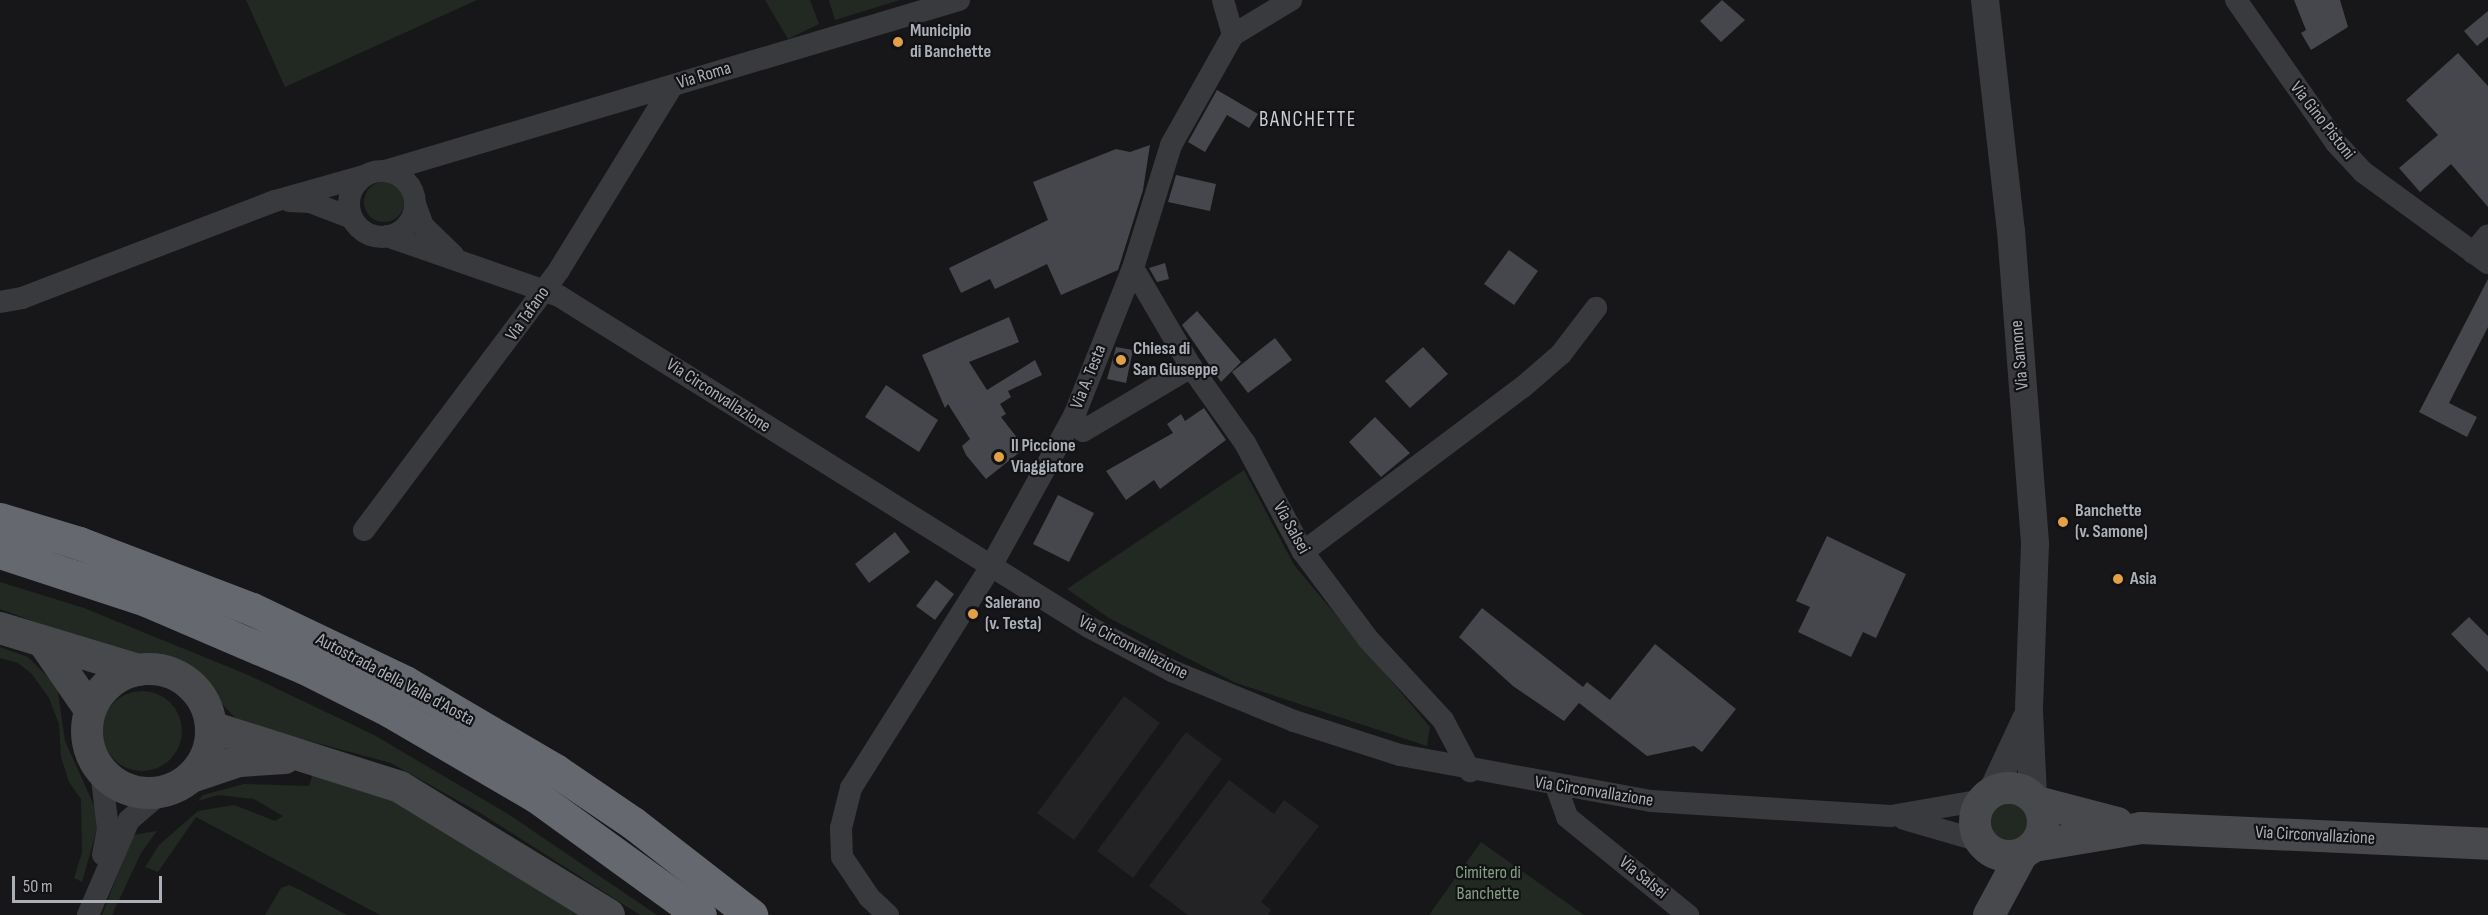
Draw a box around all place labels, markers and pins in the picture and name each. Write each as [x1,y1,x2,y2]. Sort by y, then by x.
place label: Municipio di Banchette [910,21,991,63]
marker: Municipio di Banchette [891,35,905,49]
place label: Chiesa di San Giuseppe [1133,339,1218,382]
marker: Chiesa di San Giuseppe [1114,353,1128,367]
place label: Il Piccione Viaggiatore [1011,436,1084,478]
marker: Il Piccione Viaggiatore [992,450,1006,464]
place label: Banchette (v. Samone) [2075,501,2148,544]
marker: Banchette (v. Samone) [2056,515,2070,529]
place label: Asia [2130,568,2157,590]
marker: Asia [2111,572,2125,586]
place label: Salerano (v. Testa) [985,593,1041,636]
marker: Salerano (v. Testa) [966,607,980,621]

